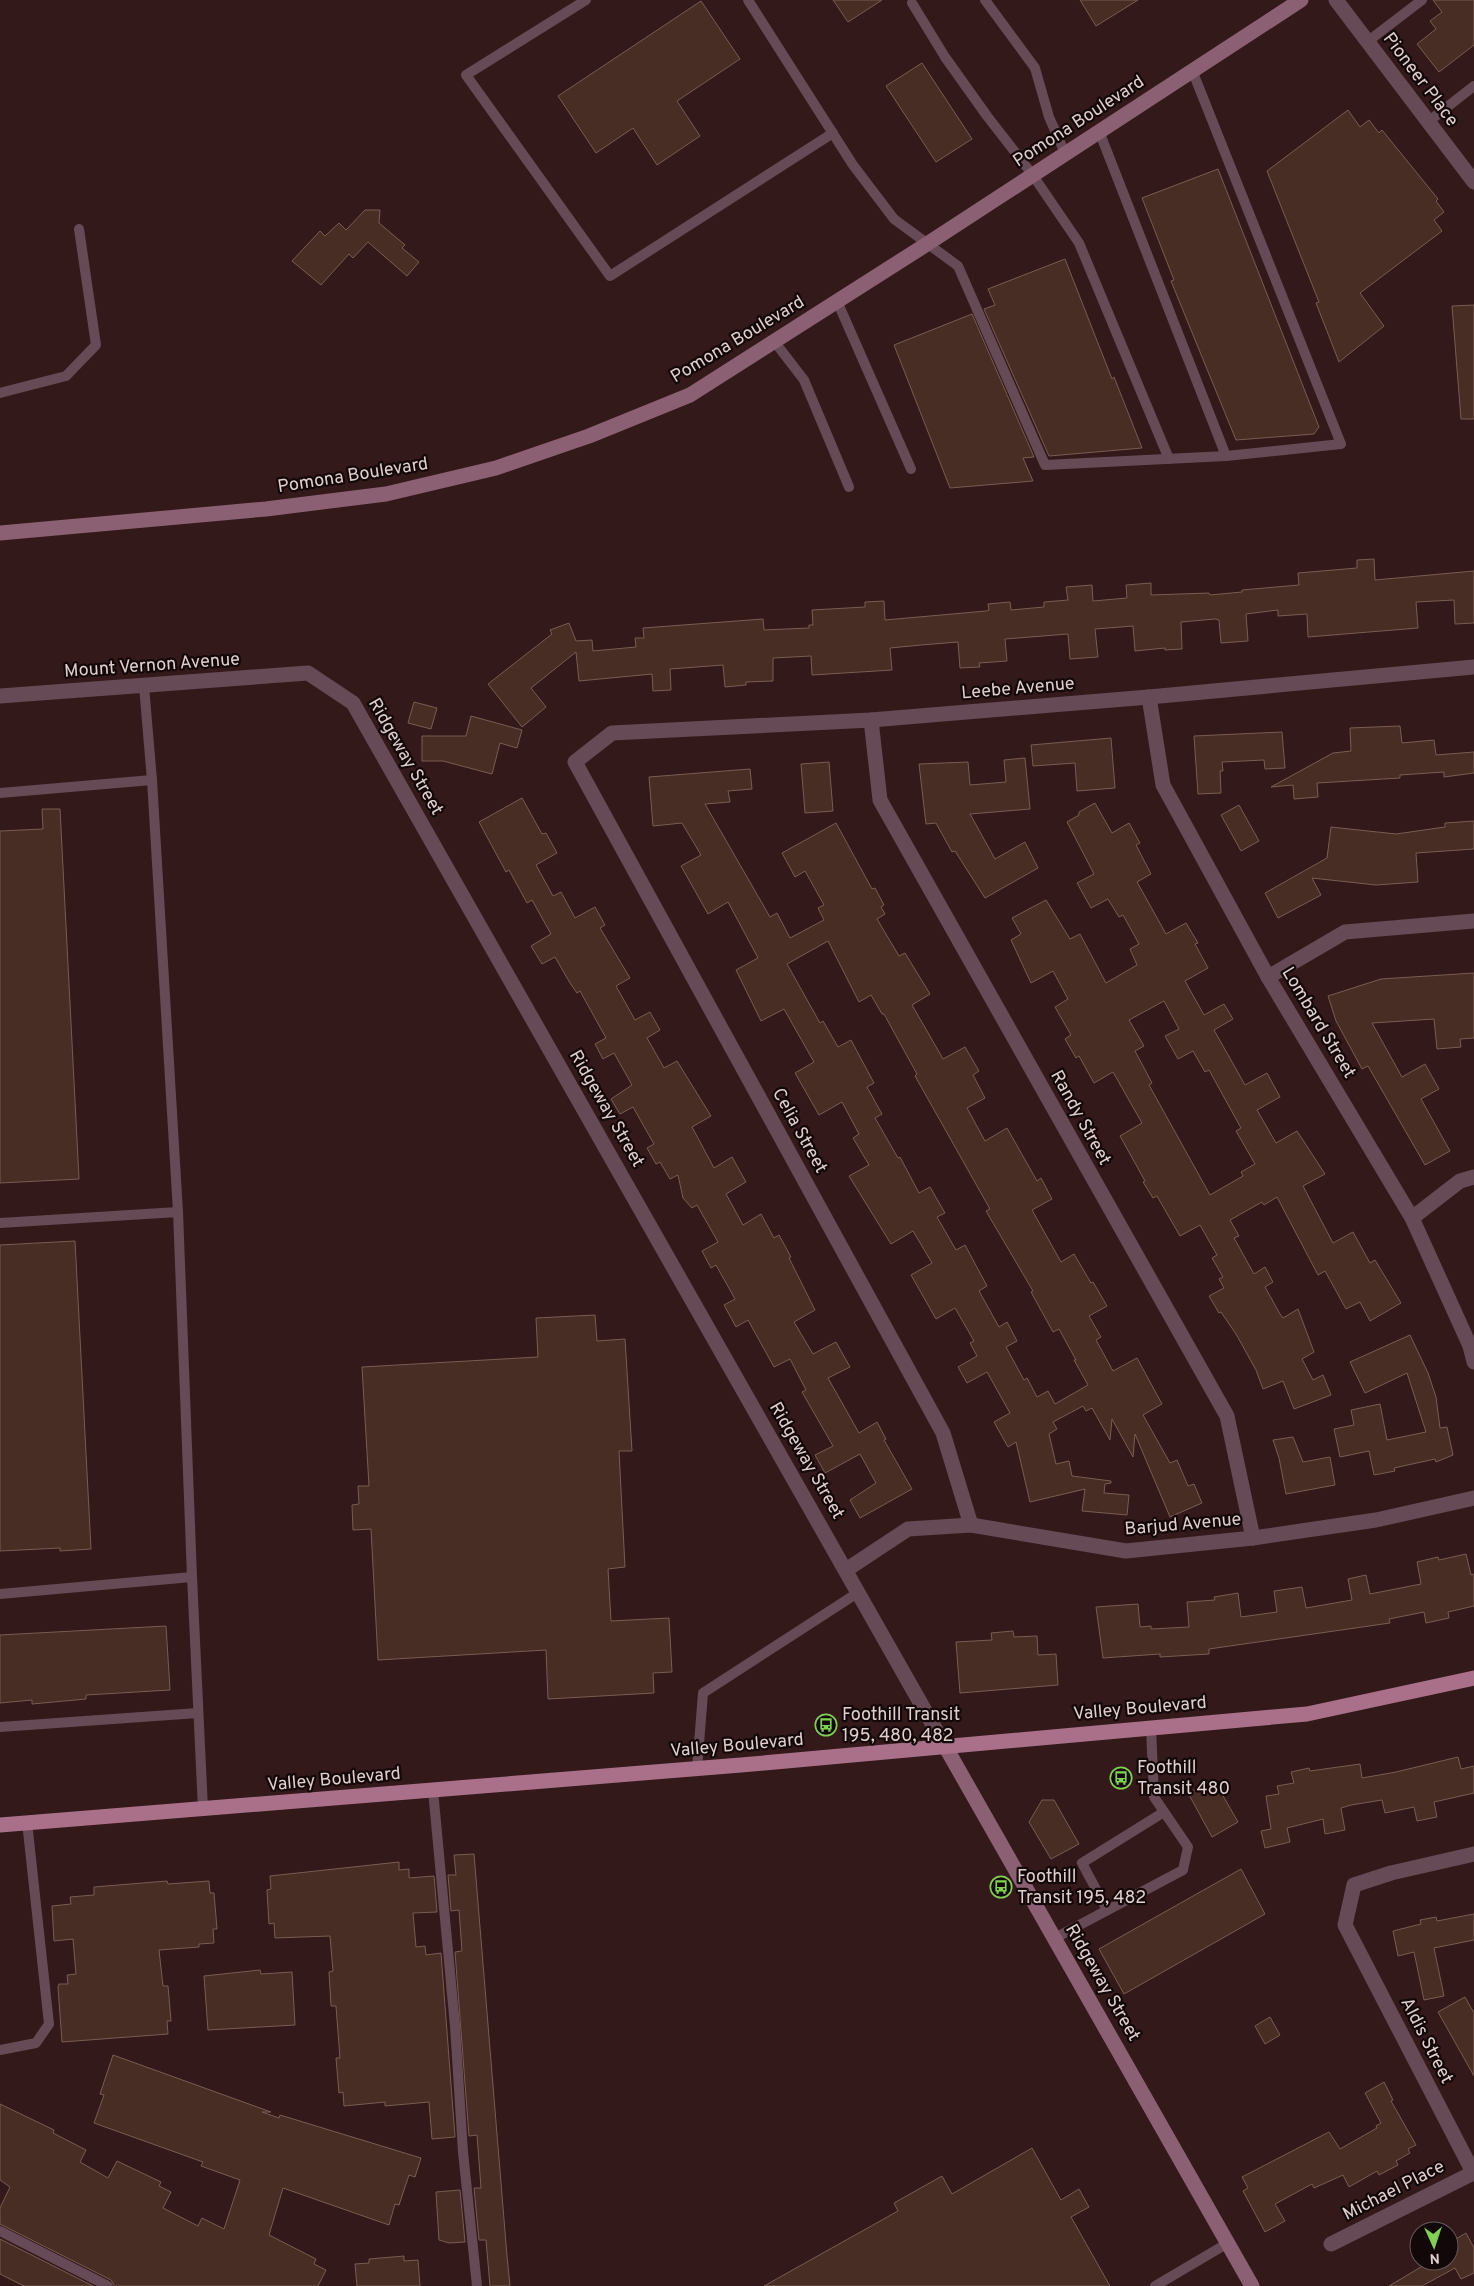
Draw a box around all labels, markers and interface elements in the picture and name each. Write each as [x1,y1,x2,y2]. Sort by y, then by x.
street label: Pioneer Place [1377,28,1463,132]
street label: Pomona Boulevard [1009,71,1149,173]
street label: Pomona Boulevard [667,291,809,389]
street label: Pomona Boulevard [276,453,430,499]
street label: Mount Vernon Avenue [63,648,241,684]
street label: Leebe Avenue [960,673,1076,705]
street label: Ridgeway Street [362,694,448,820]
street label: Lombard Street [1276,963,1360,1083]
street label: Ridgeway Street [563,1046,649,1172]
street label: Randy Street [1044,1066,1116,1170]
street label: Celia Street [766,1084,832,1178]
street label: Ridgeway Street [763,1398,849,1524]
street label: Barjud Avenue [1124,1508,1242,1542]
street label: Valley Boulevard [1072,1692,1208,1726]
place label: Foothill Transit 195, 480, 482 [842,1704,960,1748]
bus stop icon: Foothill Transit 195, 480, 482 [814,1713,838,1737]
street label: Valley Boulevard [669,1729,805,1763]
place label: Foothill Transit 480 [1137,1757,1230,1801]
street label: Valley Boulevard [266,1763,402,1797]
bus stop icon: Foothill Transit 480 [1109,1766,1133,1790]
place label: Foothill Transit 195, 482 [1017,1866,1146,1910]
bus stop icon: Foothill Transit 195, 482 [989,1875,1013,1899]
street label: Ridgeway Street [1059,1920,1145,2046]
street label: Aldis Street [1394,1994,1458,2088]
street label: Michael Place [1339,2155,1449,2227]
north arrow [1409,2221,1459,2271]
text: N [1429,2249,1440,2266]

